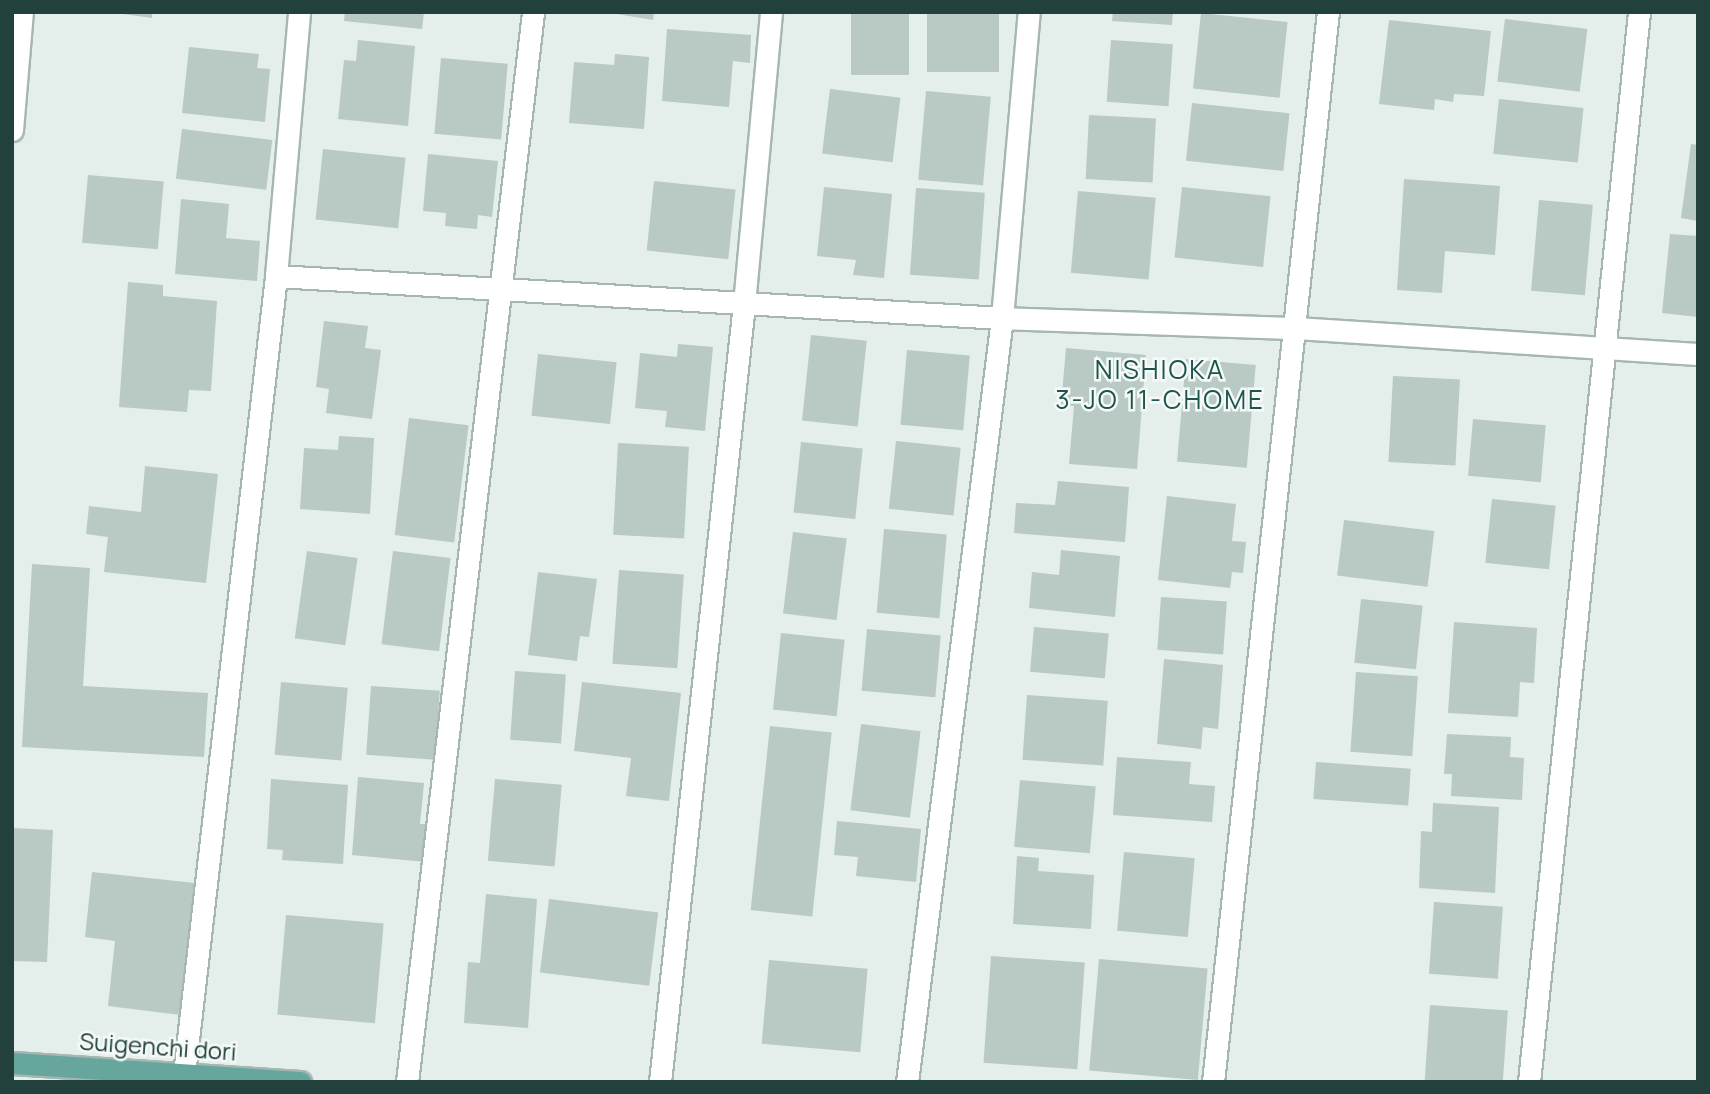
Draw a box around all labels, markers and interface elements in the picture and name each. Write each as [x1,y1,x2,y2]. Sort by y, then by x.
district label: NISHIOKA 3-JO 11-CHOME [1057,354,1263,416]
street label: Suigenchi dori [79,1026,237,1066]

